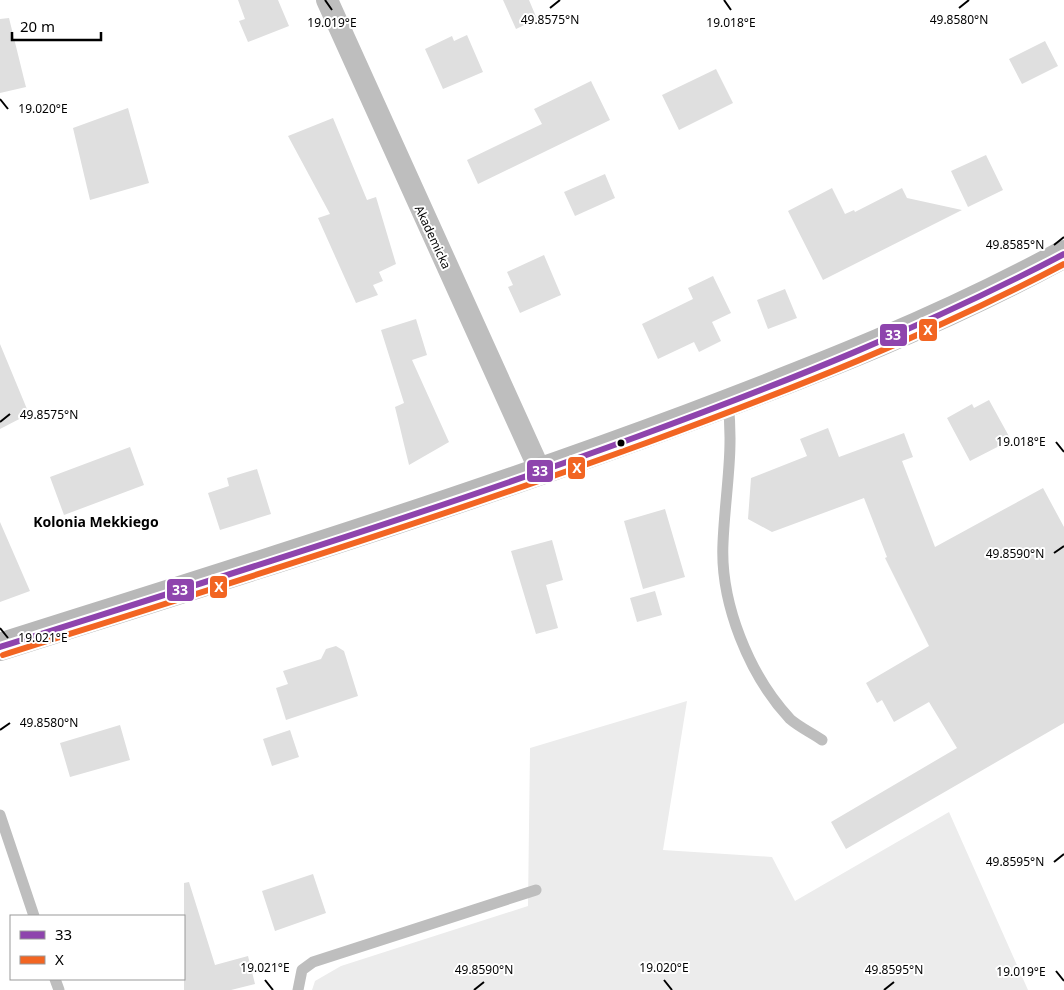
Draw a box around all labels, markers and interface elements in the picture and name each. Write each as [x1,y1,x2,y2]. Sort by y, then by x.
scale bar [12,10,101,42]
text: 49.8575°N [521,11,579,28]
text: 49.8580°N [930,11,988,28]
text: 19.019°E [307,14,357,31]
text: 19.018°E [706,14,756,31]
text: 20 m [20,16,55,36]
text: 19.020°E [18,100,68,117]
street label: Akademicka [411,203,455,271]
text: 49.8585°N [986,236,1044,253]
line badge: X [918,318,938,342]
text: X [923,320,933,339]
line badge: 33 [879,323,908,347]
text: 33 [885,325,901,344]
text: 49.8575°N [20,406,78,423]
text: 19.018°E [996,433,1046,450]
unlabelled marker [616,438,626,448]
line badge: X [567,456,586,480]
text: X [572,458,582,477]
line badge: 33 [526,459,554,483]
text: 33 [532,461,548,480]
district label: Kolonia Mekkiego [33,512,159,531]
text: 49.8590°N [986,545,1044,562]
line badge: X [209,575,228,599]
text: X [214,577,224,596]
line badge: 33 [166,578,195,602]
text: 33 [172,580,188,599]
text: 19.021°E [18,629,68,646]
text: 49.8580°N [20,714,78,731]
text: 49.8595°N [986,853,1044,870]
legend [10,915,185,980]
text: 33 [55,924,72,944]
text: X [55,949,64,969]
text: 19.021°E [240,959,290,976]
text: 19.020°E [639,959,689,976]
text: 49.8590°N [455,961,513,978]
text: 49.8595°N [865,961,923,978]
text: 19.019°E [996,963,1046,980]

